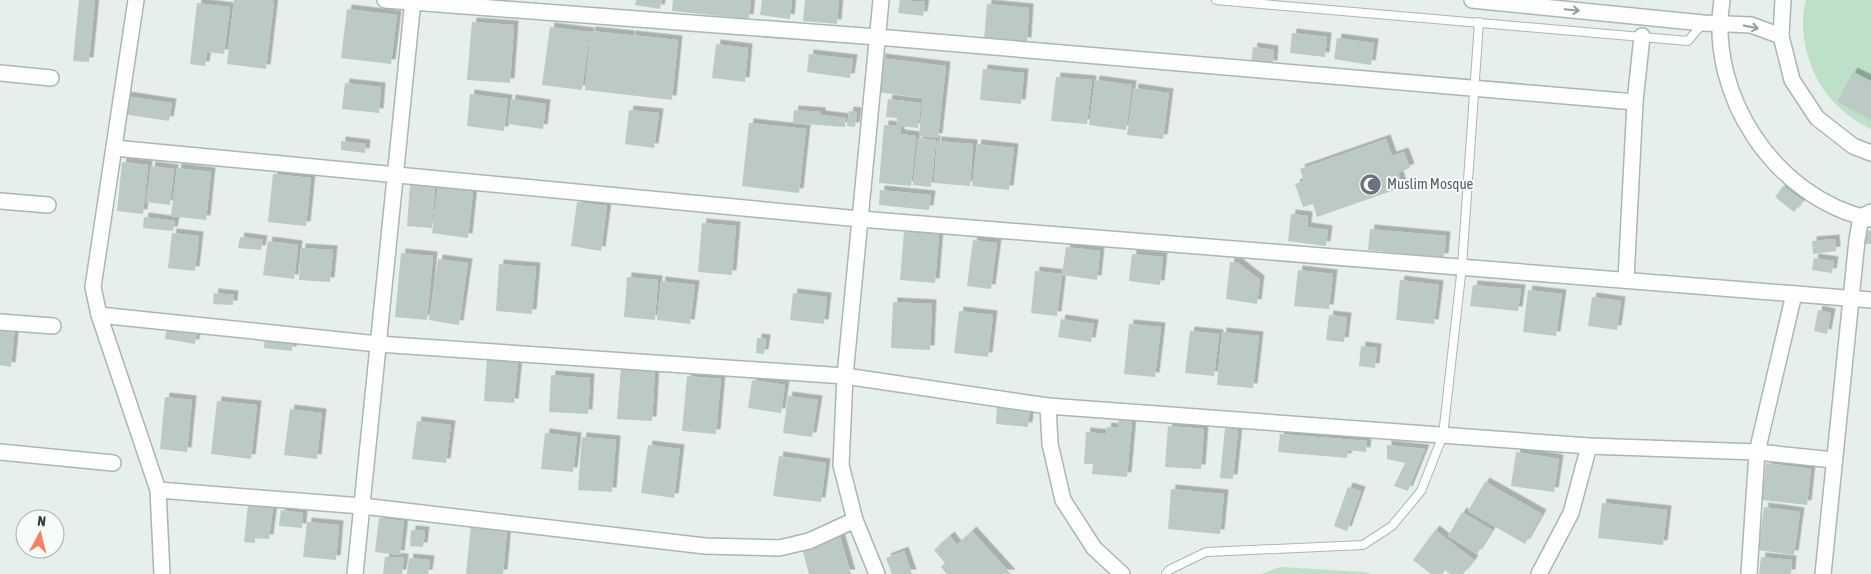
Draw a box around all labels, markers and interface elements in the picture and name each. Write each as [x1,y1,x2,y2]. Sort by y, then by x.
one-way arrow [1564,5,1580,15]
one-way arrow [1743,22,1759,32]
mosque icon: Muslim Mosque [1359,172,1383,196]
place label: Muslim Mosque [1387,175,1474,192]
north arrow [15,509,65,559]
text: N [37,513,47,530]

